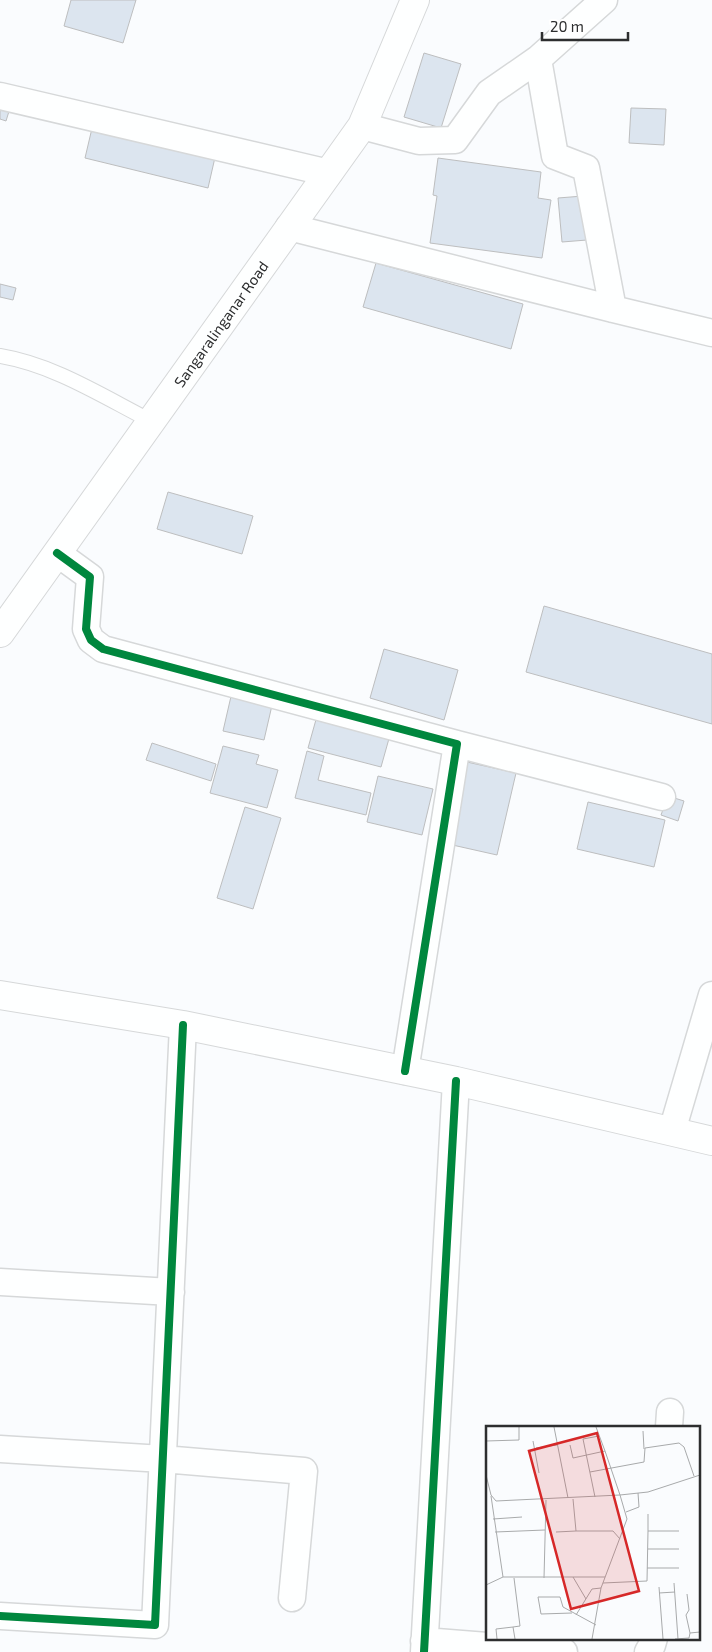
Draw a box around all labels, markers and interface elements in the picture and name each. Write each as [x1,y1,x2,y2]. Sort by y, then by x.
scale bar [542,10,628,42]
text: 20 m [550,17,584,35]
street label: Sangaralinganar Road [170,257,272,390]
inset map [486,1426,700,1640]

